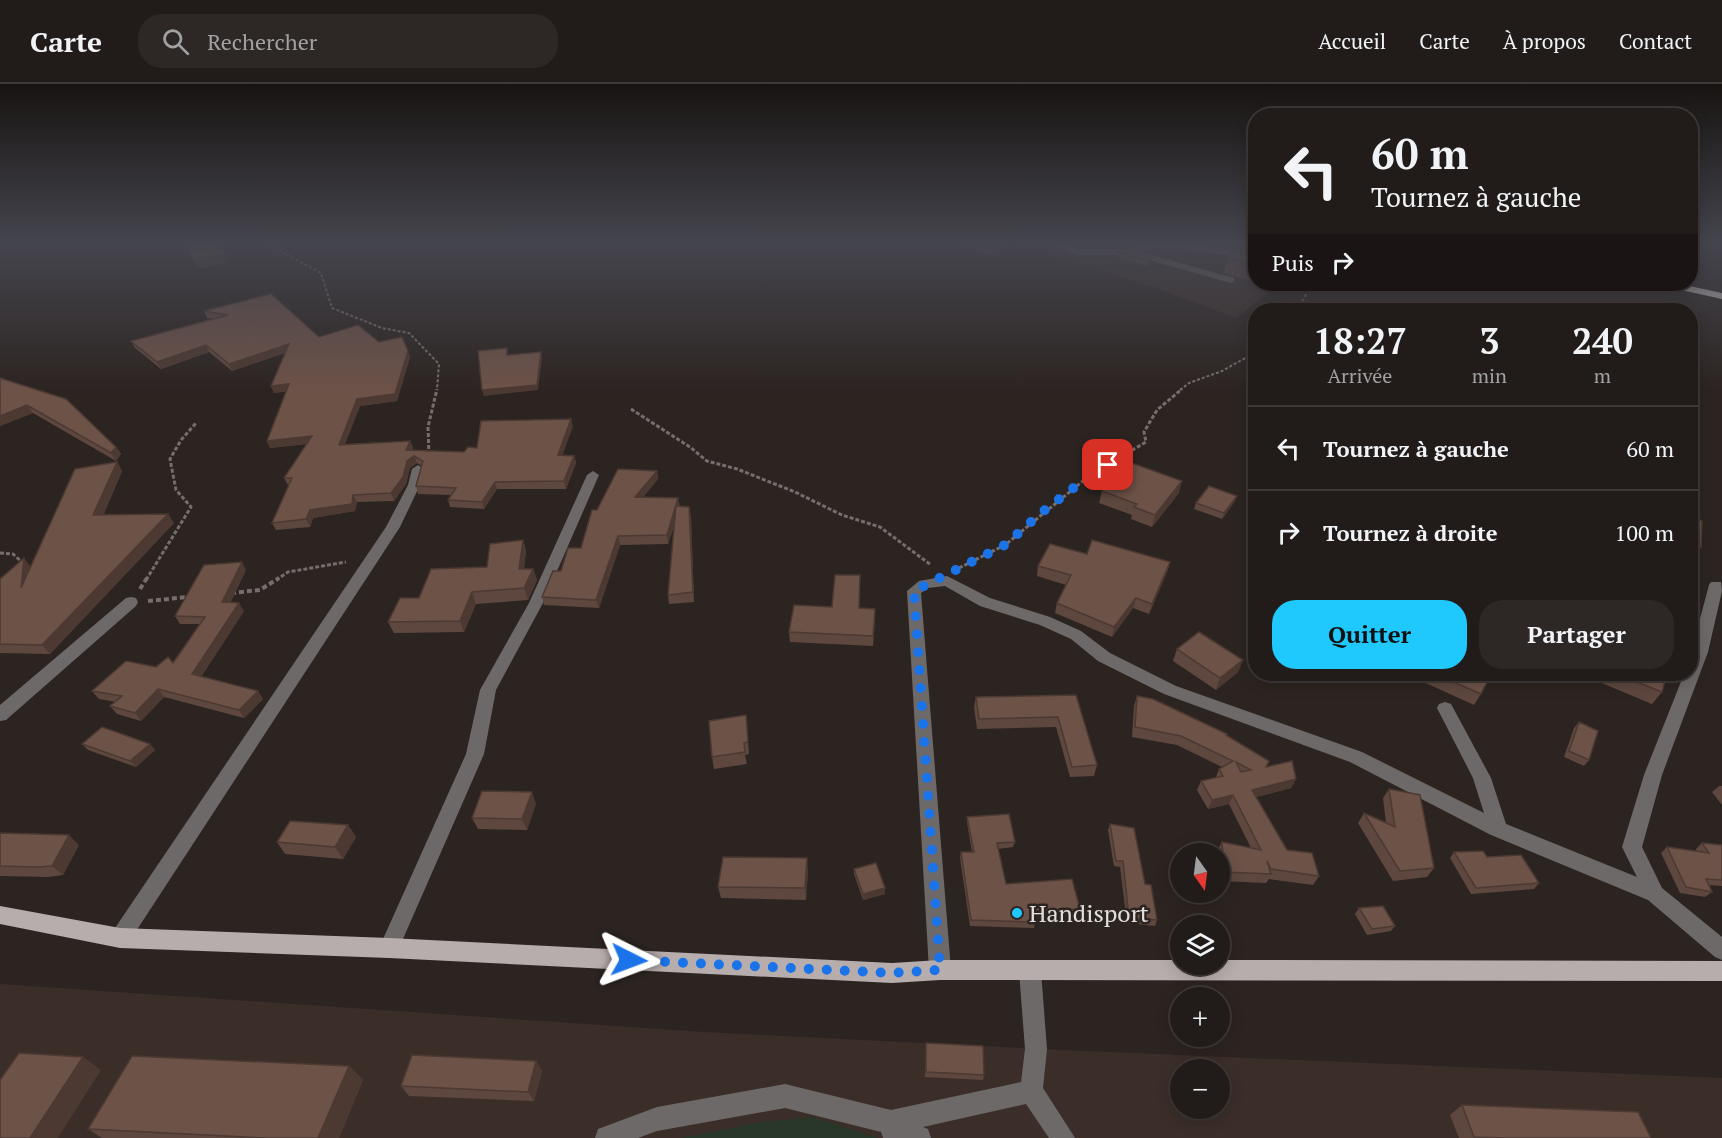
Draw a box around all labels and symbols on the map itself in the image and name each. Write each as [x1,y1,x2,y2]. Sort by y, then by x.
pin [1082,439,1133,490]
north arrow [1170,843,1230,903]
place label: Handisport [1029,897,1149,929]
marker: Handisport [1010,906,1024,920]
position arrow [597,928,661,992]

